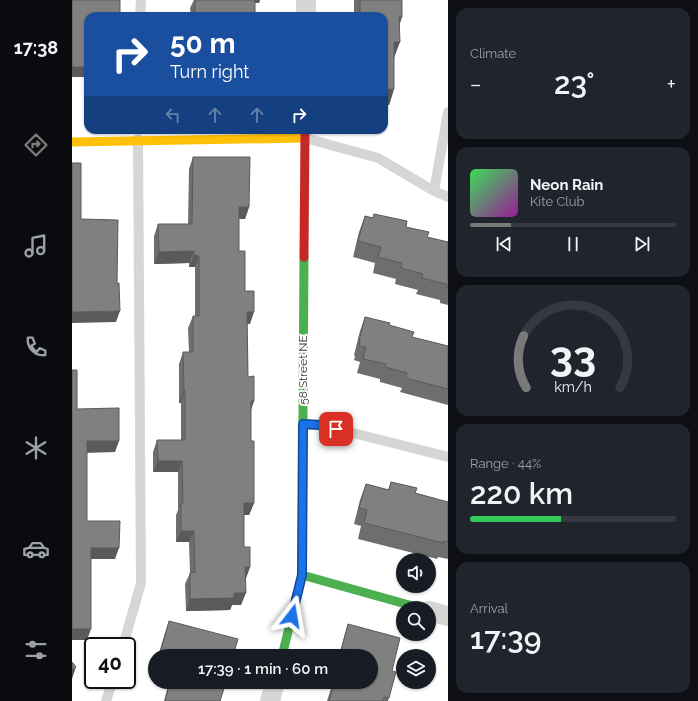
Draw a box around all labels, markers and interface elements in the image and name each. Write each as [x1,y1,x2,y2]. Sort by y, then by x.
text: 50 m [170,27,236,60]
icon: right [104,28,156,80]
text: 17:38 [14,37,58,58]
text: Climate [470,46,516,61]
text: Turn right [170,61,249,82]
text: 23° [554,66,595,101]
text: − [470,71,482,97]
text: + [667,71,676,97]
icon: left [162,104,184,126]
icon: ahead [204,104,226,126]
icon: ahead [246,104,268,126]
icon: right [288,104,310,126]
icon: directions [22,131,50,159]
text: Neon Rain [530,176,603,194]
text: Kite Club [530,194,585,209]
icon: music [22,232,50,260]
icon: previous [493,233,515,255]
icon: pause [562,233,584,255]
icon: next [631,233,653,255]
text: 33 [550,332,596,381]
icon: phone [22,333,50,361]
street label: 58 Street NE [296,335,310,405]
text: km/h [554,379,592,395]
pin [319,412,353,446]
icon: arrive [325,418,347,440]
icon: climate [22,434,50,462]
text: Range · 44% [470,456,541,471]
text: 220 km [470,476,573,511]
icon: car [22,535,50,563]
map controls [396,553,436,689]
button: sound [396,553,436,593]
position arrow [271,595,313,637]
button: search [396,601,436,641]
text: Arrival [470,601,508,616]
text: 17:39 [470,621,541,656]
icon: filters [22,636,50,664]
speed limit sign: 40 [84,637,136,689]
button: layers [396,649,436,689]
text: 17:39 · 1 min · 60 m [198,660,328,678]

